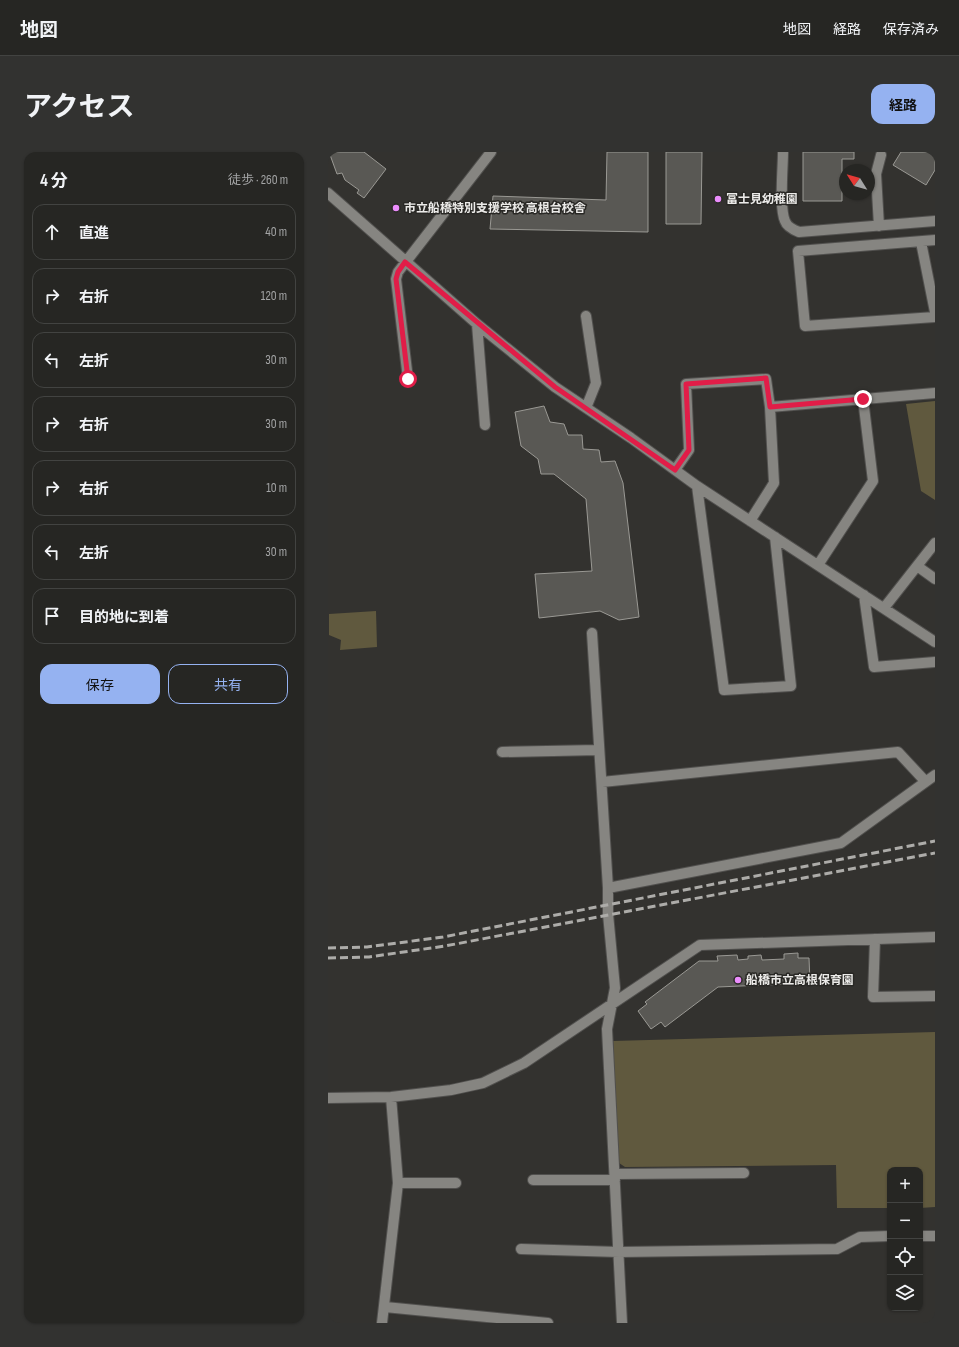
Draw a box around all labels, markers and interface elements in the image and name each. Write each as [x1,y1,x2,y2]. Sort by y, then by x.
text: 地図 [20,19,58,42]
text: 地図 [783,21,811,38]
text: 経路 [833,21,861,38]
text: 保存済み [883,21,939,38]
button: 経路 [871,84,935,124]
text: アクセス [24,91,135,124]
north arrow [839,164,875,200]
text: 4 分 [40,171,68,191]
text: 徒歩 · 260 m [228,172,288,188]
place label: 冨士見幼稚園 [726,192,798,207]
marker: 冨士見幼稚園 [713,194,723,204]
place label: 市立船橋特別支援学校 高根台校舎 [404,201,586,216]
marker: 市立船橋特別支援学校 高根台校舎 [391,203,401,213]
icon: ahead [41,221,63,243]
text: 直進 [79,224,109,243]
text: 40 m [265,224,287,240]
icon: right [41,285,63,307]
text: 右折 [79,288,109,307]
text: 120 m [261,288,287,304]
icon: left [41,349,63,371]
text: 左折 [79,352,109,371]
text: 30 m [265,352,287,368]
route start [399,370,417,388]
route end [854,390,872,408]
icon: right [41,413,63,435]
text: 右折 [79,416,109,435]
text: 30 m [265,416,287,432]
icon: right [41,477,63,499]
text: 右折 [79,480,109,499]
text: 10 m [266,480,287,496]
icon: left [41,541,63,563]
text: 左折 [79,544,109,563]
text: 30 m [265,544,287,560]
icon: arrive [41,605,63,627]
text: 目的地に到着 [79,608,169,627]
button: 保存 [40,664,160,704]
button: 共有 [168,664,288,704]
place label: 船橋市立高根保育園 [746,973,854,988]
marker: 船橋市立高根保育園 [733,975,743,985]
map controls [887,1167,923,1311]
button: + [887,1167,923,1203]
button: − [887,1203,923,1239]
button: locate [887,1239,923,1275]
button: layers [887,1275,923,1311]

